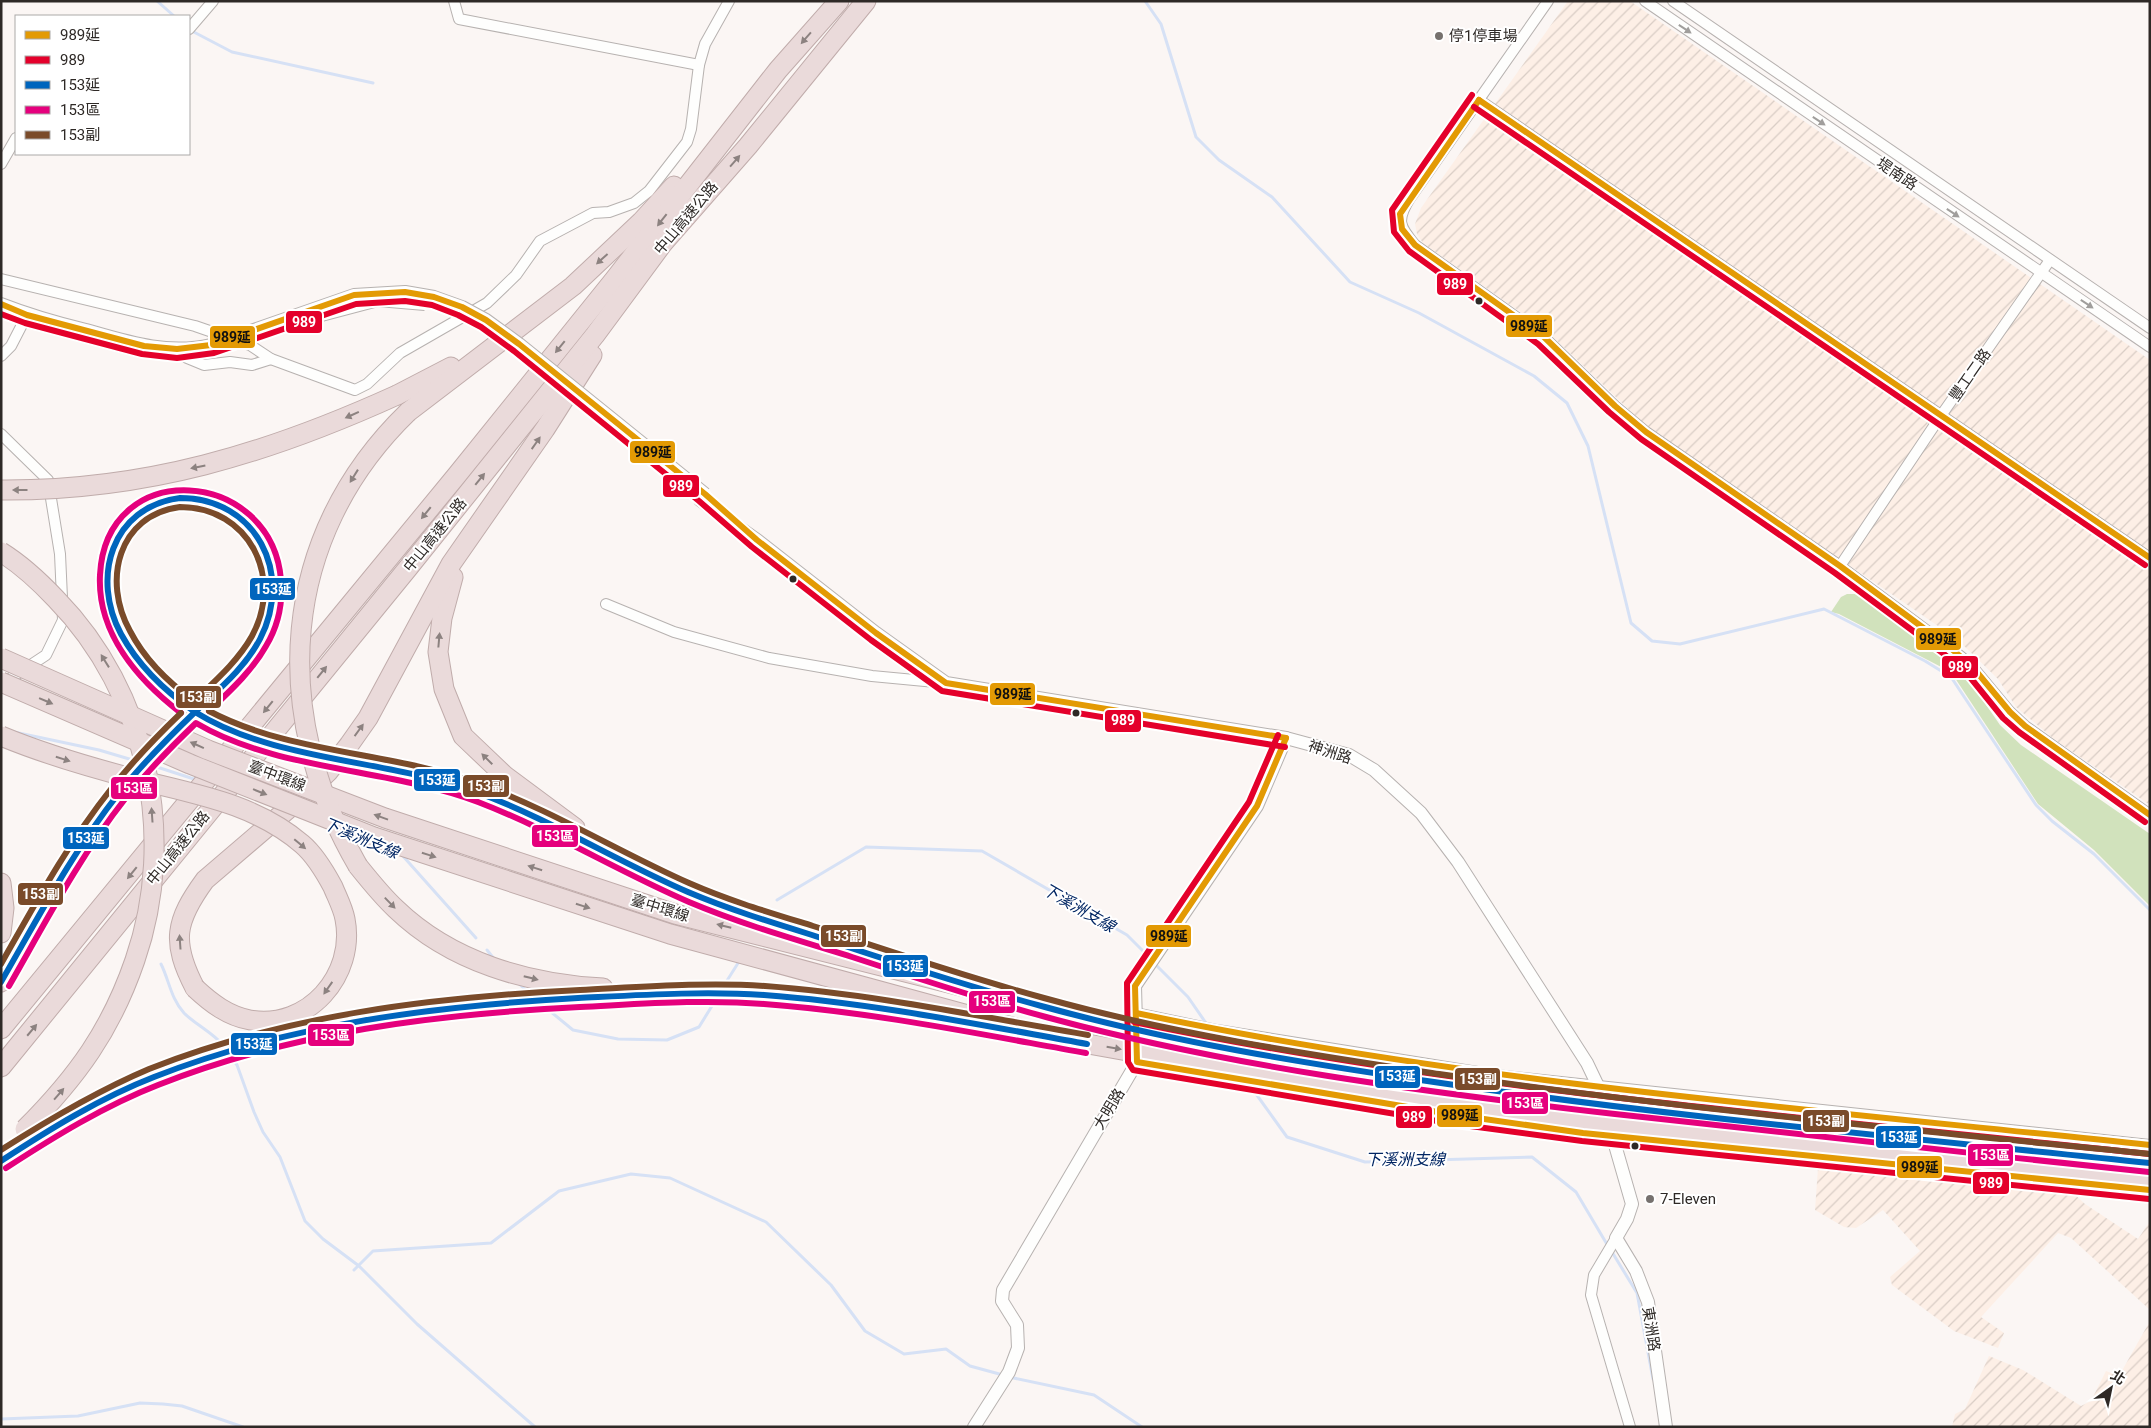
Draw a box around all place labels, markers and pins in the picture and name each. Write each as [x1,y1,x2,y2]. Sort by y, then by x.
place label: 停1停車場 [1449,27,1517,45]
marker: 停1停車場 [1433,30,1445,42]
unlabelled marker [1474,296,1484,306]
unlabelled marker [788,574,798,584]
unlabelled marker [1071,708,1081,718]
unlabelled marker [1630,1141,1640,1151]
place label: 7-Eleven [1660,1190,1716,1208]
marker: 7-Eleven [1644,1193,1656,1205]

